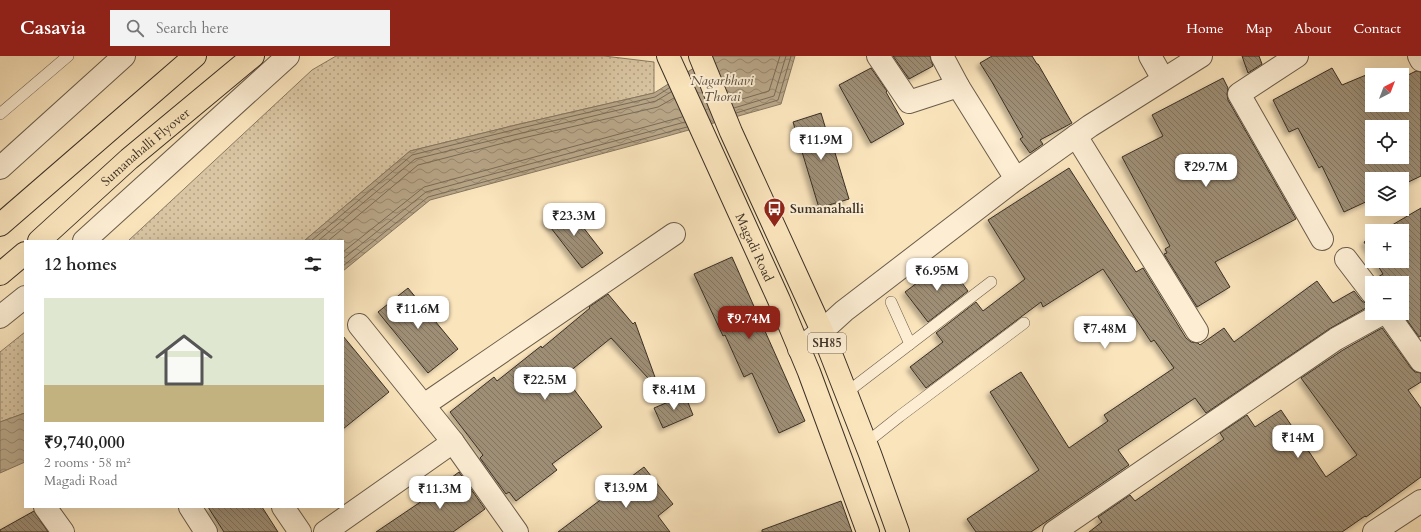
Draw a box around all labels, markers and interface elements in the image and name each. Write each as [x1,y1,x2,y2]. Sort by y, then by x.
search box [110,10,390,46]
text: Casavia [20,15,86,41]
icon: search [124,17,146,39]
text: Search here [156,18,229,38]
text: Home [1186,19,1224,38]
text: Map [1246,19,1272,38]
text: About [1294,19,1331,38]
text: Contact [1353,19,1401,38]
north arrow [1365,68,1409,112]
map controls [1365,68,1409,320]
water label: Nagarbhavi Thorai [691,71,754,106]
street label: Sumanahalli Flyover [97,104,194,190]
button: locate [1365,120,1409,164]
pin: ₹11.9M [788,127,854,161]
text: ₹11.9M [799,131,843,149]
pin: ₹29.7M [1173,154,1239,188]
text: ₹29.7M [1184,158,1228,176]
button: layers [1365,172,1409,216]
bus stop icon: Sumanahalli [762,195,788,228]
place label: Sumanahalli [790,200,864,218]
pin: ₹23.3M [541,203,607,237]
text: ₹23.3M [552,207,596,225]
street label: Magadi Road [731,210,777,285]
button: + [1365,224,1409,268]
text: 12 homes [44,253,117,276]
icon: filters [302,253,324,275]
pin: ₹6.95M [904,258,970,292]
text: ₹6.95M [915,262,959,280]
button: − [1365,276,1409,320]
pin: ₹11.6M [385,296,451,330]
text: ₹11.6M [396,300,440,318]
pin: ₹9.74M [716,306,782,340]
text: ₹9.74M [727,310,771,328]
pin: ₹7.48M [1072,316,1138,350]
text: ₹7.48M [1083,320,1127,338]
icon: home [148,324,220,396]
road number: SH85 [808,333,846,353]
pin: ₹22.5M [512,367,578,401]
text: ₹22.5M [523,371,567,389]
pin: ₹8.41M [641,377,707,411]
text: ₹8.41M [652,381,696,399]
pin: ₹14M [1274,425,1322,459]
text: ₹14M [1281,429,1315,447]
text: ₹9,740,000 [44,431,125,454]
text: 2 rooms · 58 m² [44,454,131,472]
text: Magadi Road [44,472,117,490]
pin: ₹13.9M [593,475,659,509]
pin: ₹11.3M [407,476,473,510]
text: ₹13.9M [604,479,648,497]
text: ₹11.3M [418,480,462,498]

